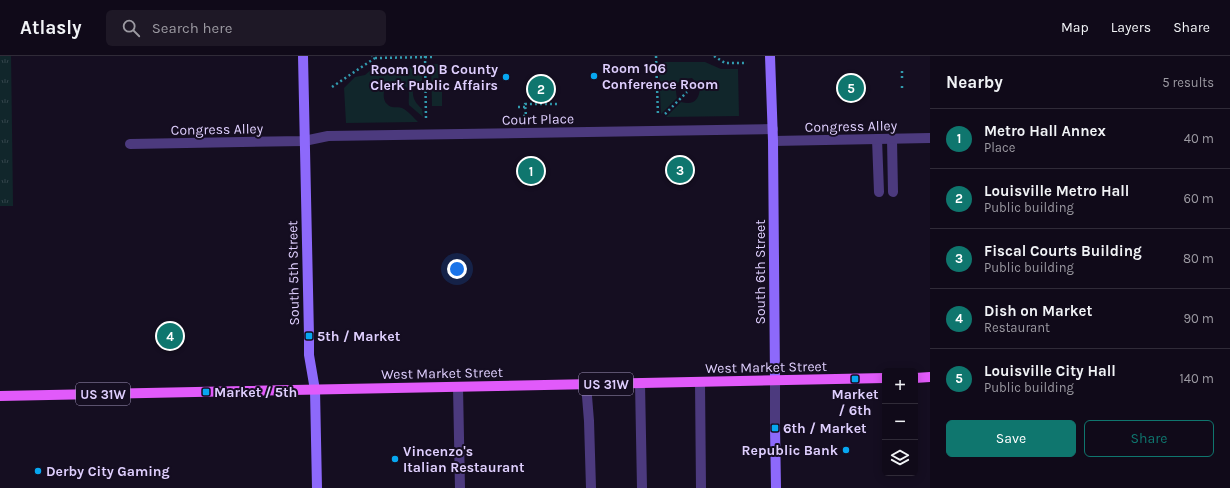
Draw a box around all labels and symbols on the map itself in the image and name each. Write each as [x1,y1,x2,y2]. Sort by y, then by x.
place label: Room 106 Conference Room [602,60,718,93]
place label: Room 100 B County Clerk Public Affairs [370,61,498,94]
marker: Room 106 Conference Room [589,71,599,81]
marker: Room 100 B County Clerk Public Affairs [501,72,511,82]
pin: 5 [838,73,864,103]
pin: 2 [528,74,554,104]
street label: Court Place [502,110,574,129]
street label: Congress Alley [805,117,898,136]
street label: Congress Alley [171,120,264,139]
pin: 3 [667,155,693,185]
pin: 1 [518,156,544,186]
street label: South 6th Street [752,219,769,325]
street label: South 5th Street [284,220,303,326]
your location [447,259,467,279]
pin: 4 [157,321,183,351]
place label: 5th / Market [317,328,401,345]
marker: 5th / Market [304,331,314,341]
street label: West Market Street [705,358,827,377]
street label: West Market Street [381,364,503,383]
road number: US 31W [579,373,633,395]
marker: Market / 6th [850,374,860,384]
road number: US 31W [76,383,130,405]
place label: Market / 5th [214,384,297,401]
place label: Market / 6th [831,386,879,419]
marker: Market / 5th [201,387,211,397]
place label: 6th / Market [783,420,867,437]
marker: 6th / Market [770,423,780,433]
place label: Republic Bank [742,442,839,459]
place label: Vincenzo's Italian Restaurant [403,443,525,476]
marker: Republic Bank [841,445,851,455]
marker: Vincenzo's Italian Restaurant [390,454,400,464]
place label: Derby City Gaming [46,463,170,480]
marker: Derby City Gaming [33,466,43,476]

